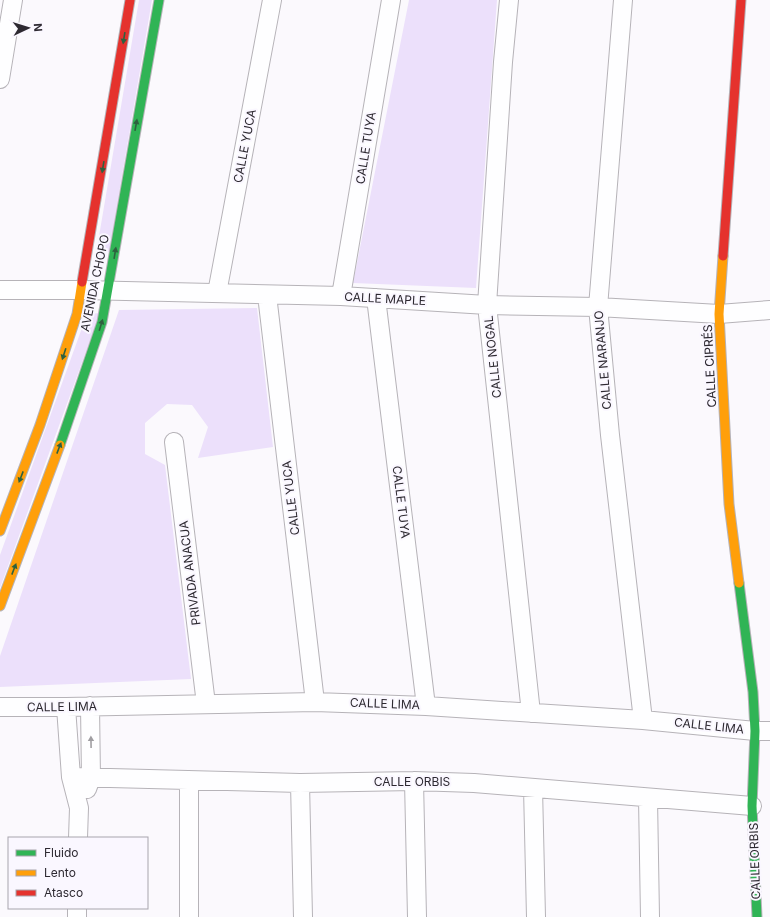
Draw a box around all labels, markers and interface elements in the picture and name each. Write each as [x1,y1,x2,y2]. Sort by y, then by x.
north arrow [8,8,48,48]
text: N [31,23,45,32]
one-way arrow [121,32,127,45]
street label: CALLE YUCA [230,108,259,184]
street label: CALLE TUYA [352,111,379,185]
one-way arrow [134,118,140,131]
one-way arrow [99,161,105,173]
street label: AVENIDA CHOPO [77,233,112,333]
one-way arrow [112,247,118,259]
street label: CALLE MAPLE [344,289,426,308]
street label: CALLE NARANJO [591,310,614,410]
street label: CALLE NOGAL [481,315,504,399]
one-way arrow [98,318,104,330]
street label: CALLE CIPRÉS [700,324,719,408]
one-way arrow [61,349,67,361]
one-way arrow [57,441,63,453]
street label: CALLE YUCA [278,460,303,536]
street label: CALLE TUYA [390,465,413,539]
one-way arrow [17,471,23,483]
street label: PRIVADA ANACUA [176,520,203,626]
one-way arrow [11,563,17,575]
street label: CALLE LIMA [350,695,420,712]
street label: CALLE LIMA [27,698,97,715]
street label: CALLE LIMA [673,714,745,737]
one-way arrow [88,735,94,748]
street label: CALLE ORBIS [374,774,451,789]
street label: CALLE ORBIS [746,822,763,900]
legend [8,837,148,909]
text: Fluido [44,845,79,860]
text: Lento [44,865,76,880]
text: Atasco [44,885,83,900]

